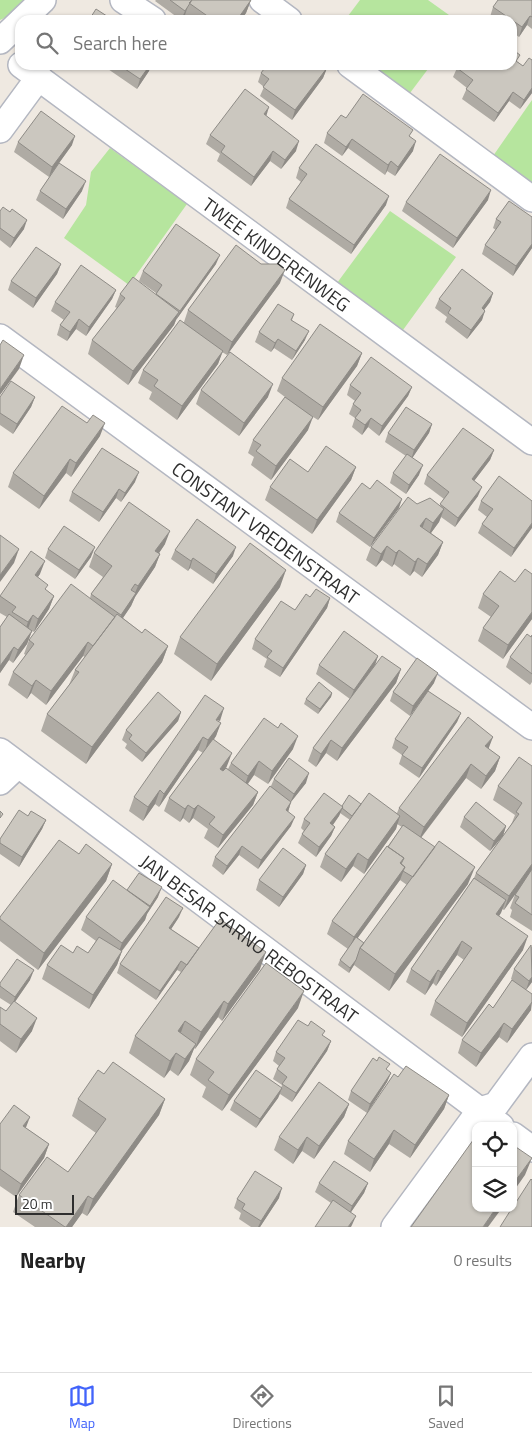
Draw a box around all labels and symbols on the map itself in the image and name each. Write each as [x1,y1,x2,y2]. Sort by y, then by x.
street label: TWEE KINDERENWEG [197,190,357,318]
street label: CONSTANT VREDENSTRAAT [166,454,366,611]
street label: JAN BESAR SARNO REBOSTRAAT [134,847,365,1029]
scale bar [15,1192,74,1215]

